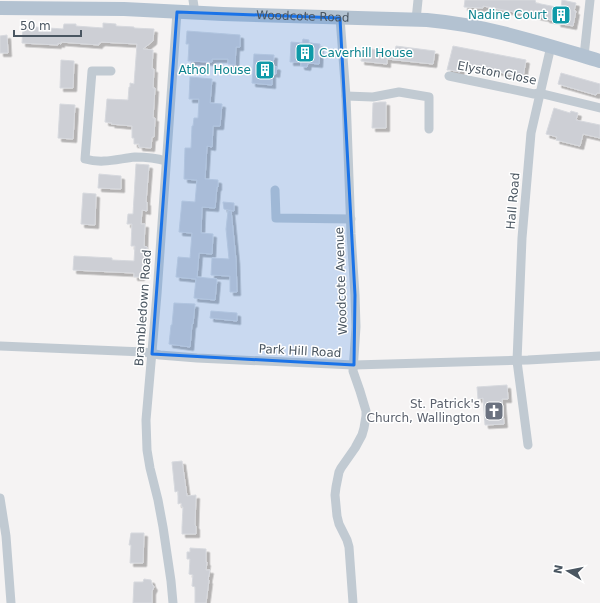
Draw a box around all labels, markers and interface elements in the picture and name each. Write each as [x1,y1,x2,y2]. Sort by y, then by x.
building icon: Nadine Court [550,4,572,26]
street label: Woodcote Road [256,8,350,25]
place label: Nadine Court [468,8,547,22]
scale bar [14,12,81,38]
text: 50 m [20,19,51,33]
building icon: Caverhill House [294,42,316,64]
place label: Caverhill House [319,46,413,60]
street label: Elyston Close [456,58,538,88]
building icon: Athol House [254,59,276,81]
place label: Athol House [179,63,251,77]
street label: Hall Road [504,172,522,230]
street label: Woodcote Avenue [332,227,350,335]
street label: Brambledown Road [132,249,154,367]
street label: Park Hill Road [258,342,342,360]
place label: St. Patrick's Church, Wallington [367,397,480,425]
church icon: St. Patrick's Church, Wallington [483,400,505,422]
north arrow [548,551,588,591]
text: N [551,564,566,575]

